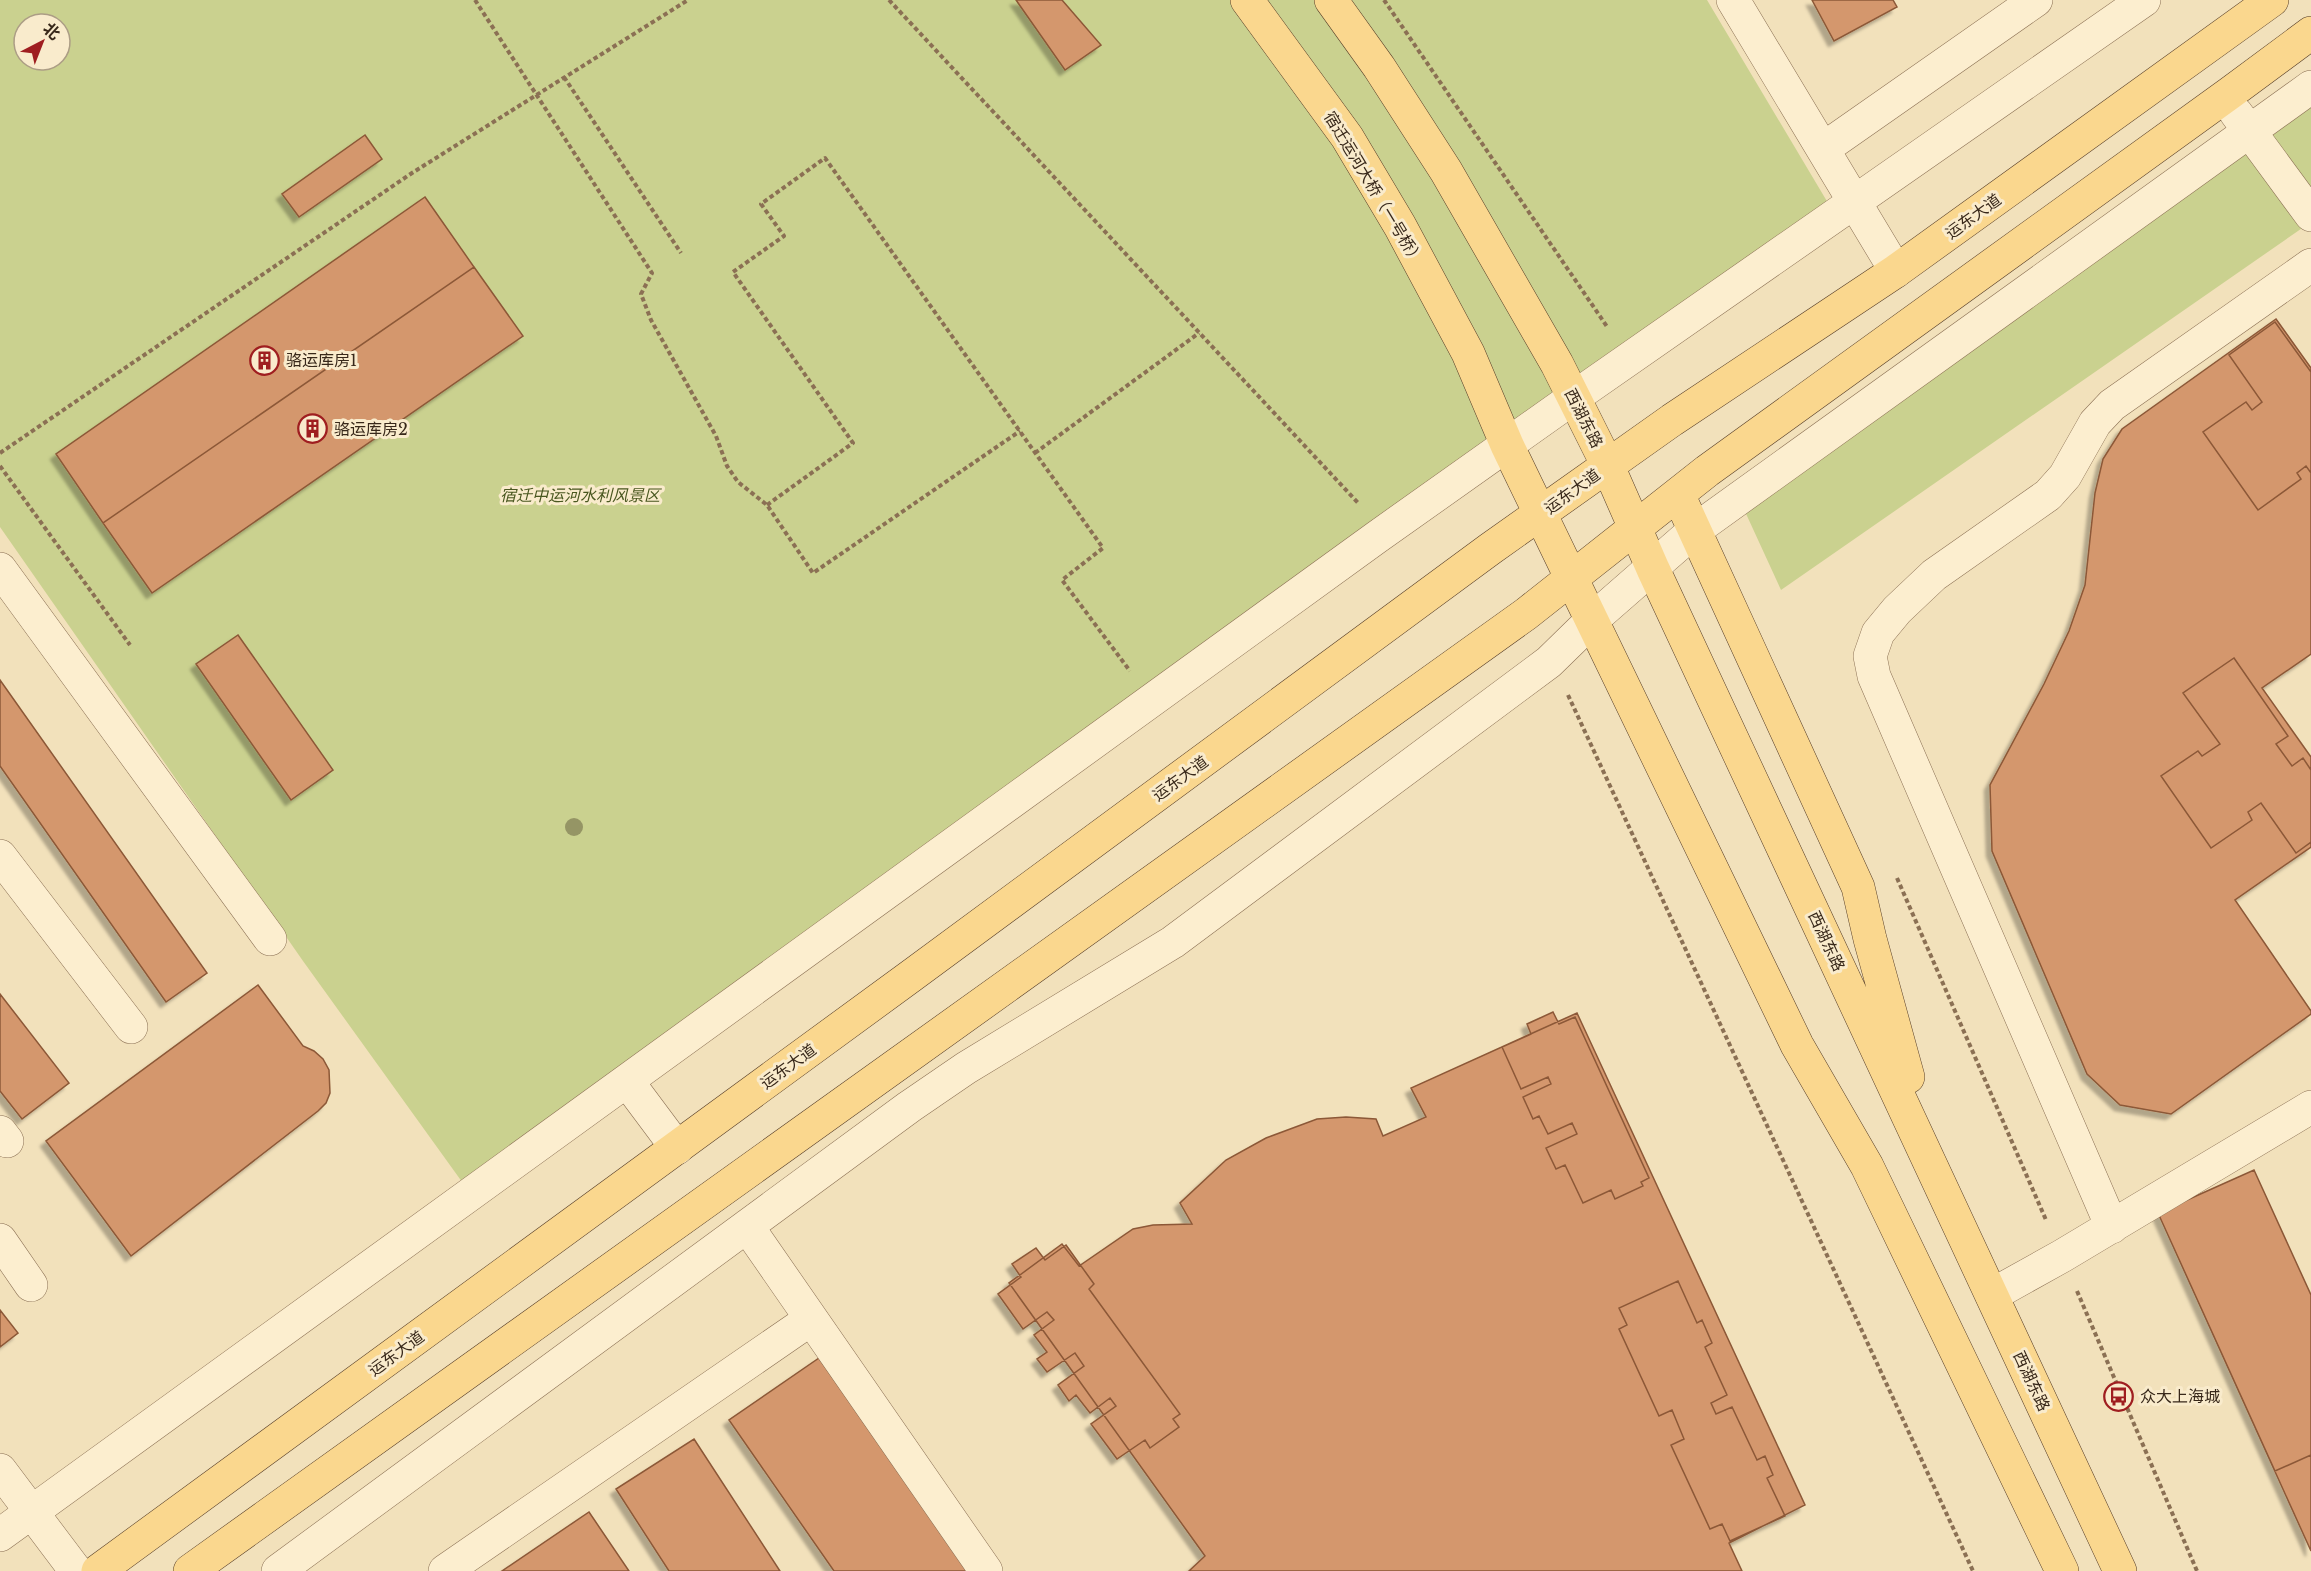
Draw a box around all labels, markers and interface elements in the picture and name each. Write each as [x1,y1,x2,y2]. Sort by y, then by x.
north arrow [12,12,72,72]
text: 北 [39,18,65,44]
street label: 宿迁运河大桥（一号桥） [1320,107,1428,269]
street label: 运东大道 [1941,189,2005,243]
building icon: 骆运库房1 [249,344,281,376]
place label: 骆运库房1 [286,350,357,370]
street label: 西湖东路 [1561,385,1607,451]
building icon: 骆运库房2 [297,413,329,445]
place label: 骆运库房2 [334,419,408,439]
street label: 运东大道 [1540,464,1604,518]
park label: 宿迁中运河水利风景区 [500,485,662,505]
street label: 运东大道 [1148,751,1212,805]
street label: 西湖东路 [1804,908,1850,974]
street label: 运东大道 [756,1039,820,1093]
street label: 运东大道 [364,1326,428,1380]
street label: 西湖东路 [2009,1348,2055,1414]
bus stop icon: 众大上海城 [2103,1380,2135,1412]
place label: 众大上海城 [2140,1386,2220,1406]

